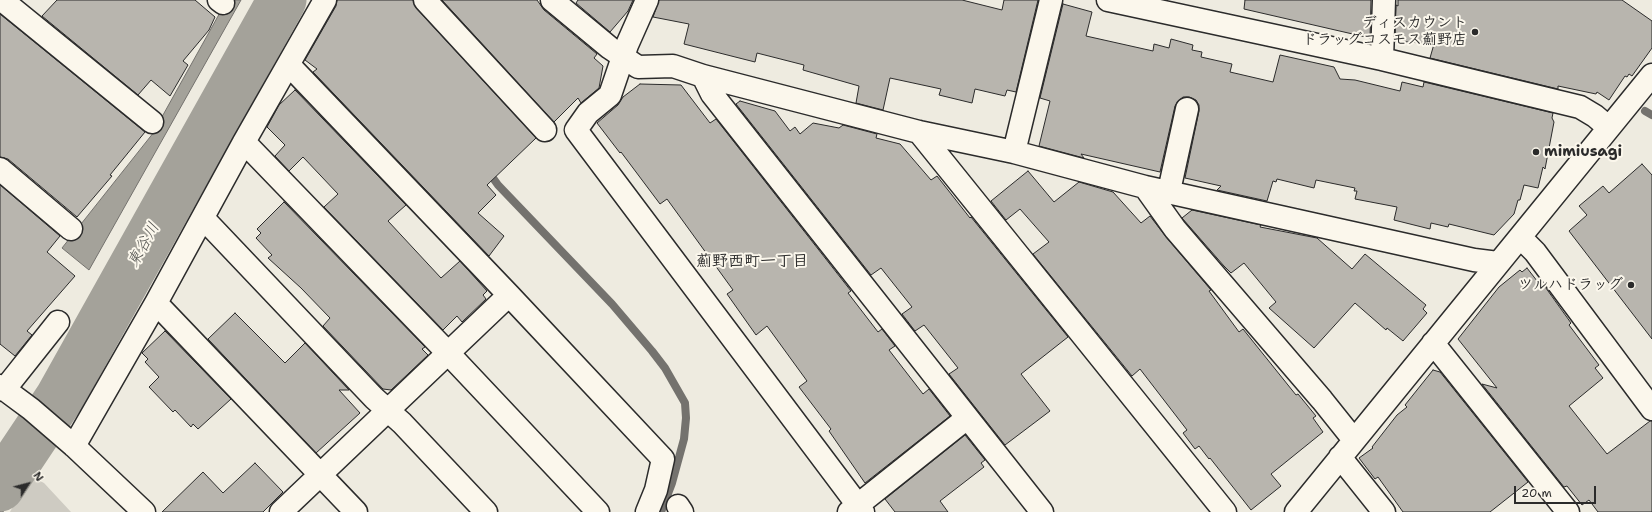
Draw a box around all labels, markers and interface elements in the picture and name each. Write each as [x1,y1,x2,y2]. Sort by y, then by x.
place label: ディスカウント ドラッグコスモス薊野店 [1302,14,1467,49]
marker: ディスカウント ドラッグコスモス薊野店 [1470,27,1480,37]
place label: mimiusagi [1544,143,1622,161]
marker: mimiusagi [1531,147,1541,157]
water label: 東谷川 [124,219,164,271]
district label: 薊野西町一丁目 [696,252,808,272]
place label: ツルハドラッグ [1518,276,1623,294]
marker: ツルハドラッグ [1626,280,1636,290]
north arrow [8,464,48,504]
text: N [29,469,47,485]
scale bar [1516,478,1598,504]
text: 20 m [1521,485,1552,501]

